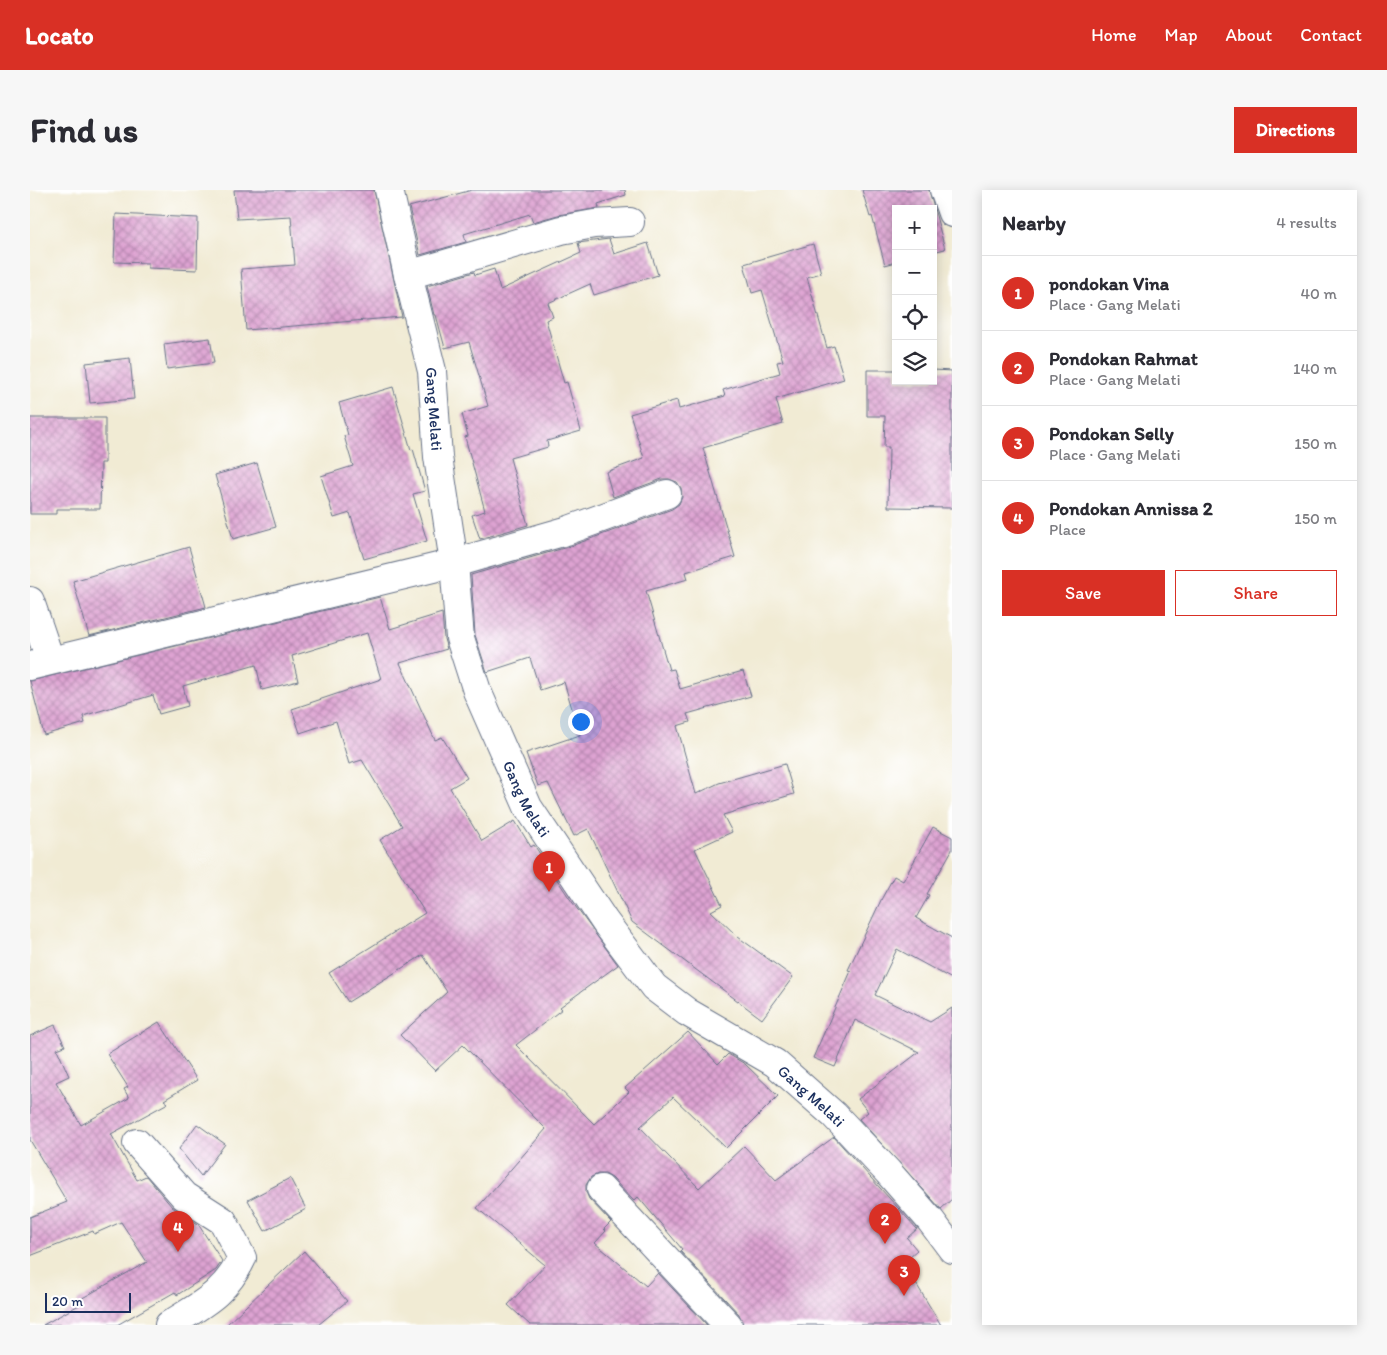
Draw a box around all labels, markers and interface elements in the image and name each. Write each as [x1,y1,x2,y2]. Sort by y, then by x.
text: Locato [25,21,94,50]
text: Home [1091,24,1137,46]
text: Map [1165,24,1198,46]
text: About [1226,24,1272,46]
text: Contact [1300,24,1362,46]
button: Directions [1234,107,1357,153]
text: Find us [30,109,138,151]
map controls [892,205,937,385]
button: + [892,205,937,250]
text: Nearby [1002,210,1066,235]
text: 4 results [1276,213,1337,232]
button: − [892,250,937,295]
text: pondokan Vina [1049,272,1169,295]
text: 1 [1014,284,1022,303]
text: 40 m [1300,284,1337,303]
button: locate [892,295,937,340]
text: Place · Gang Melati [1049,295,1181,314]
button: layers [892,340,937,385]
text: Pondokan Rahmat [1049,347,1198,370]
text: 2 [1014,359,1022,378]
text: 140 m [1293,359,1337,378]
street label: Gang Melati [422,366,447,451]
text: Place · Gang Melati [1049,370,1181,389]
text: Pondokan Selly [1049,422,1174,445]
text: 3 [1014,434,1022,453]
text: 150 m [1294,434,1337,453]
text: Place · Gang Melati [1049,445,1181,464]
text: Pondokan Annissa 2 [1049,497,1213,520]
text: 4 [1013,509,1023,528]
text: 150 m [1294,509,1337,528]
text: Place [1049,520,1086,539]
button: Save [1002,570,1165,616]
button: Share [1175,570,1337,616]
your location [568,709,594,735]
street label: Gang Melati [499,757,555,840]
pin: 1 [533,851,565,892]
street label: Gang Melati [774,1061,849,1130]
pin: 2 [869,1203,901,1244]
pin: 4 [162,1211,194,1252]
pin: 3 [888,1255,920,1296]
scale bar [45,1290,131,1313]
text: 20 m [52,1293,83,1310]

